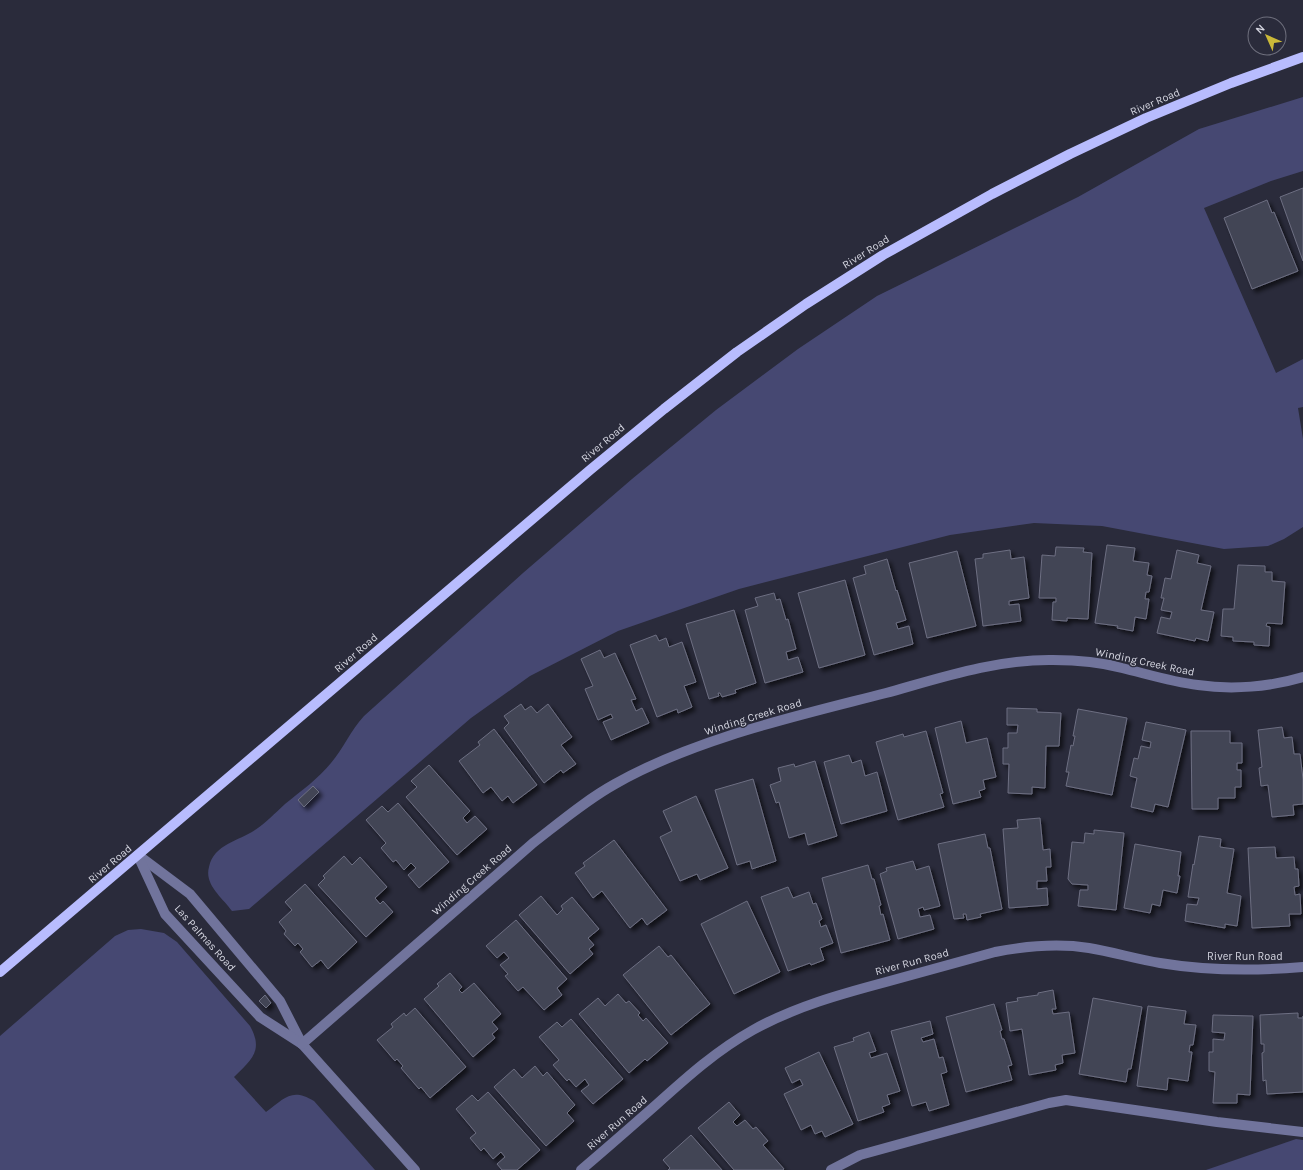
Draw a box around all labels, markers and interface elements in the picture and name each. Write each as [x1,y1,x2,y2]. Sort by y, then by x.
north arrow [1247,16,1287,56]
text: N [1253,22,1268,37]
street label: River Road [1128,86,1182,118]
street label: River Road [840,232,892,272]
street label: River Road [578,421,628,465]
street label: River Road [332,631,380,675]
street label: Winding Creek Road [1094,645,1196,679]
street label: Winding Creek Road [703,696,803,738]
street label: River Road [85,842,135,886]
street label: Winding Creek Road [430,842,514,918]
street label: Las Palmas Road [172,902,238,974]
street label: River Run Road [874,946,950,978]
street label: River Run Road [1207,950,1283,963]
street label: River Run Road [584,1093,650,1153]

